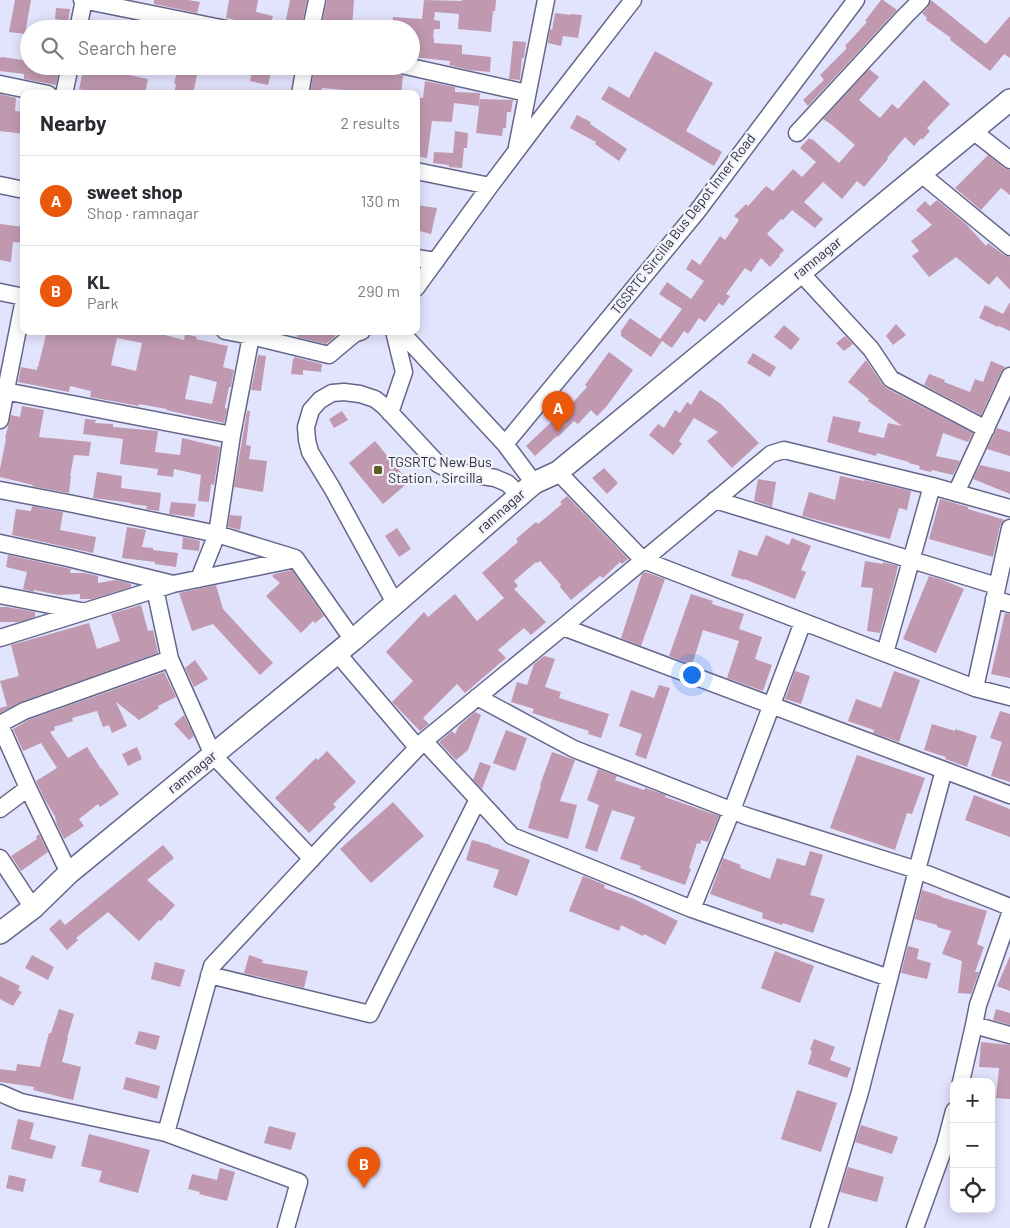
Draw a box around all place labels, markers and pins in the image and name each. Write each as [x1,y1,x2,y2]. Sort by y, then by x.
pin: A [542,391,574,432]
place label: TGSRTC New Bus Station , Sircilla [388,453,492,486]
marker: TGSRTC New Bus Station , Sircilla [372,464,384,476]
pin: B [348,1147,380,1188]

